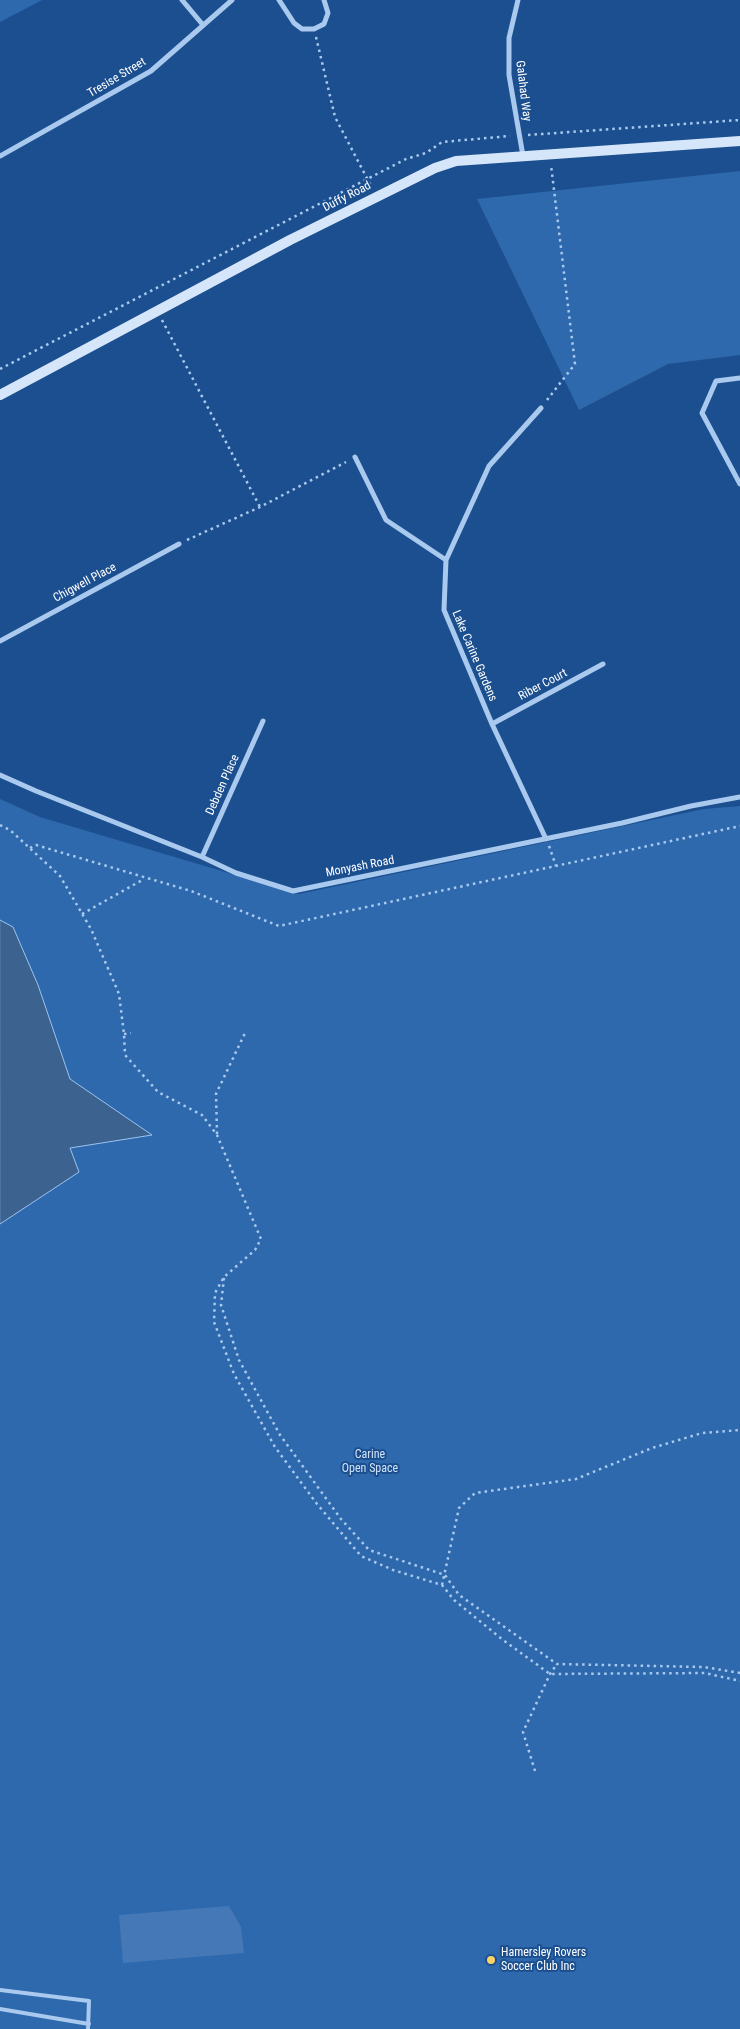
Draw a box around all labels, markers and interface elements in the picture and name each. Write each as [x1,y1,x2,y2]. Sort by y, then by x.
street label: Tresise Street [85,55,149,101]
street label: Galahad Way [512,60,534,122]
street label: Duffy Road [321,179,373,215]
street label: Chigwell Place [51,560,119,606]
street label: Lake Carine Gardens [448,608,500,704]
street label: Riber Court [516,666,570,704]
street label: Debden Place [203,752,243,818]
street label: Monyash Road [324,853,396,881]
park label: Carine Open Space [342,1448,398,1476]
place label: Hamersley Rovers Soccer Club Inc [501,1946,586,1974]
marker: Hamersley Rovers Soccer Club Inc [485,1954,497,1966]

